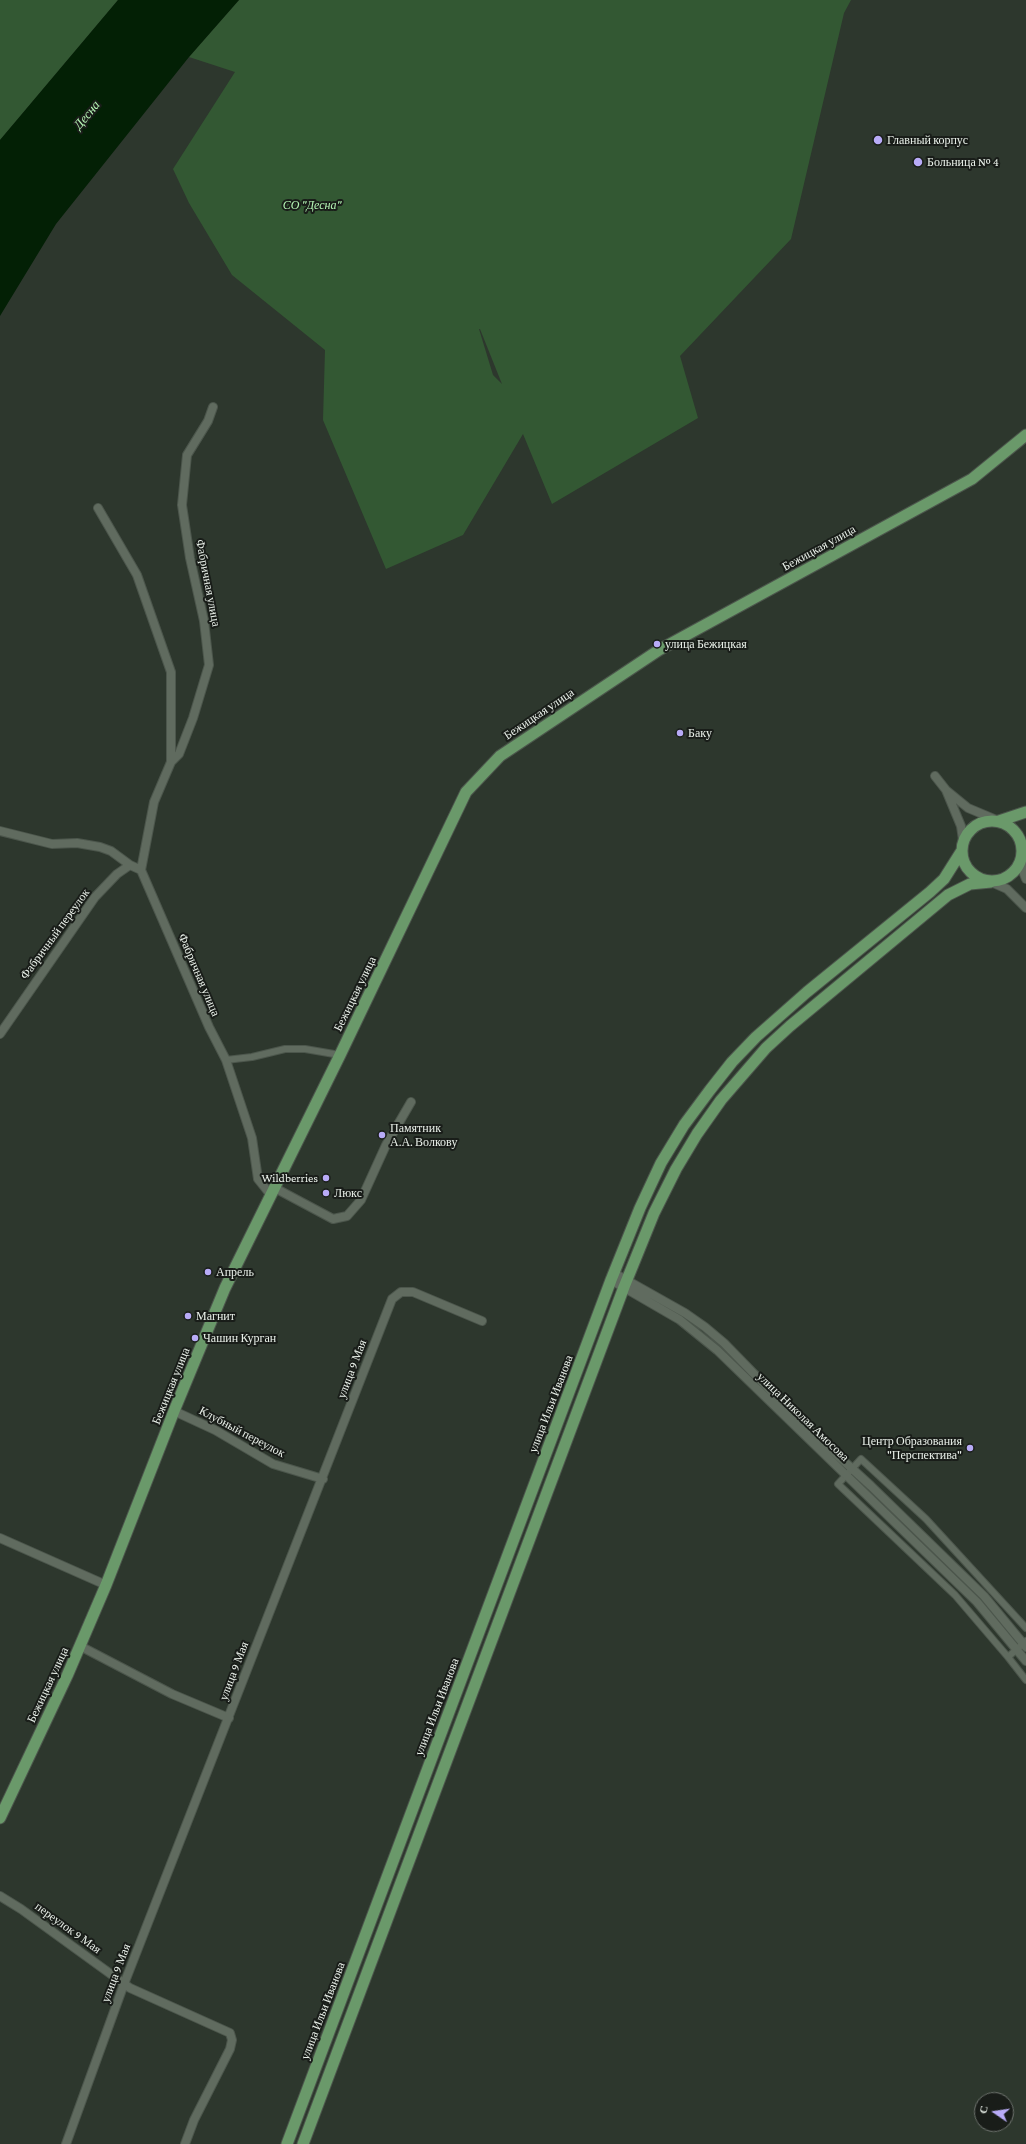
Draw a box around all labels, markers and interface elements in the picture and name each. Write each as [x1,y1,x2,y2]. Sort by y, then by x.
water label: Десна [71,98,103,132]
place label: Главный корпус [887,133,968,147]
marker: Главный корпус [872,134,884,146]
place label: Больница № 4 [927,155,999,169]
marker: Больница № 4 [912,156,924,168]
park label: СО "Десна" [283,198,341,212]
street label: Бежицкая улица [780,522,858,574]
street label: Фабричная улица [192,538,224,628]
place label: улица Бежицкая [665,637,747,651]
marker: улица Бежицкая [652,639,662,649]
street label: Бежицкая улица [501,685,577,743]
place label: Баку [688,726,712,740]
marker: Баку [675,728,685,738]
street label: Фабричный переулок [17,886,93,982]
street label: Фабричная улица [175,931,223,1019]
street label: Бежицкая улица [331,954,379,1034]
place label: Памятник А.А. Волкову [390,1121,457,1149]
marker: Памятник А.А. Волкову [377,1130,387,1140]
place label: Wildberries [261,1171,318,1185]
marker: Wildberries [321,1173,331,1183]
place label: Люкс [334,1186,362,1200]
marker: Люкс [321,1188,331,1198]
place label: Апрель [216,1265,254,1279]
marker: Апрель [203,1267,213,1277]
place label: Магнит [196,1309,235,1323]
marker: Магнит [183,1311,193,1321]
place label: Чашин Курган [203,1331,276,1345]
marker: Чашин Курган [190,1333,200,1343]
street label: улица 9 Мая [334,1338,370,1400]
street label: Бежицкая улица [149,1345,193,1427]
street label: улица Ильи Иванова [526,1353,576,1455]
street label: улица Николая Амосова [754,1370,852,1464]
street label: Клубный переулок [197,1403,287,1461]
place label: Центр Образования "Перспектива" [862,1434,962,1462]
marker: Центр Образования "Перспектива" [965,1443,975,1453]
street label: улица 9 Мая [216,1640,252,1702]
street label: Бежицкая улица [24,1645,72,1725]
street label: улица Ильи Иванова [412,1656,462,1758]
street label: переулок 9 Мая [32,1899,104,1957]
street label: улица 9 Мая [98,1942,134,2004]
street label: улица Ильи Иванова [298,1960,348,2062]
north arrow [974,2092,1014,2132]
text: С [977,2104,990,2115]

